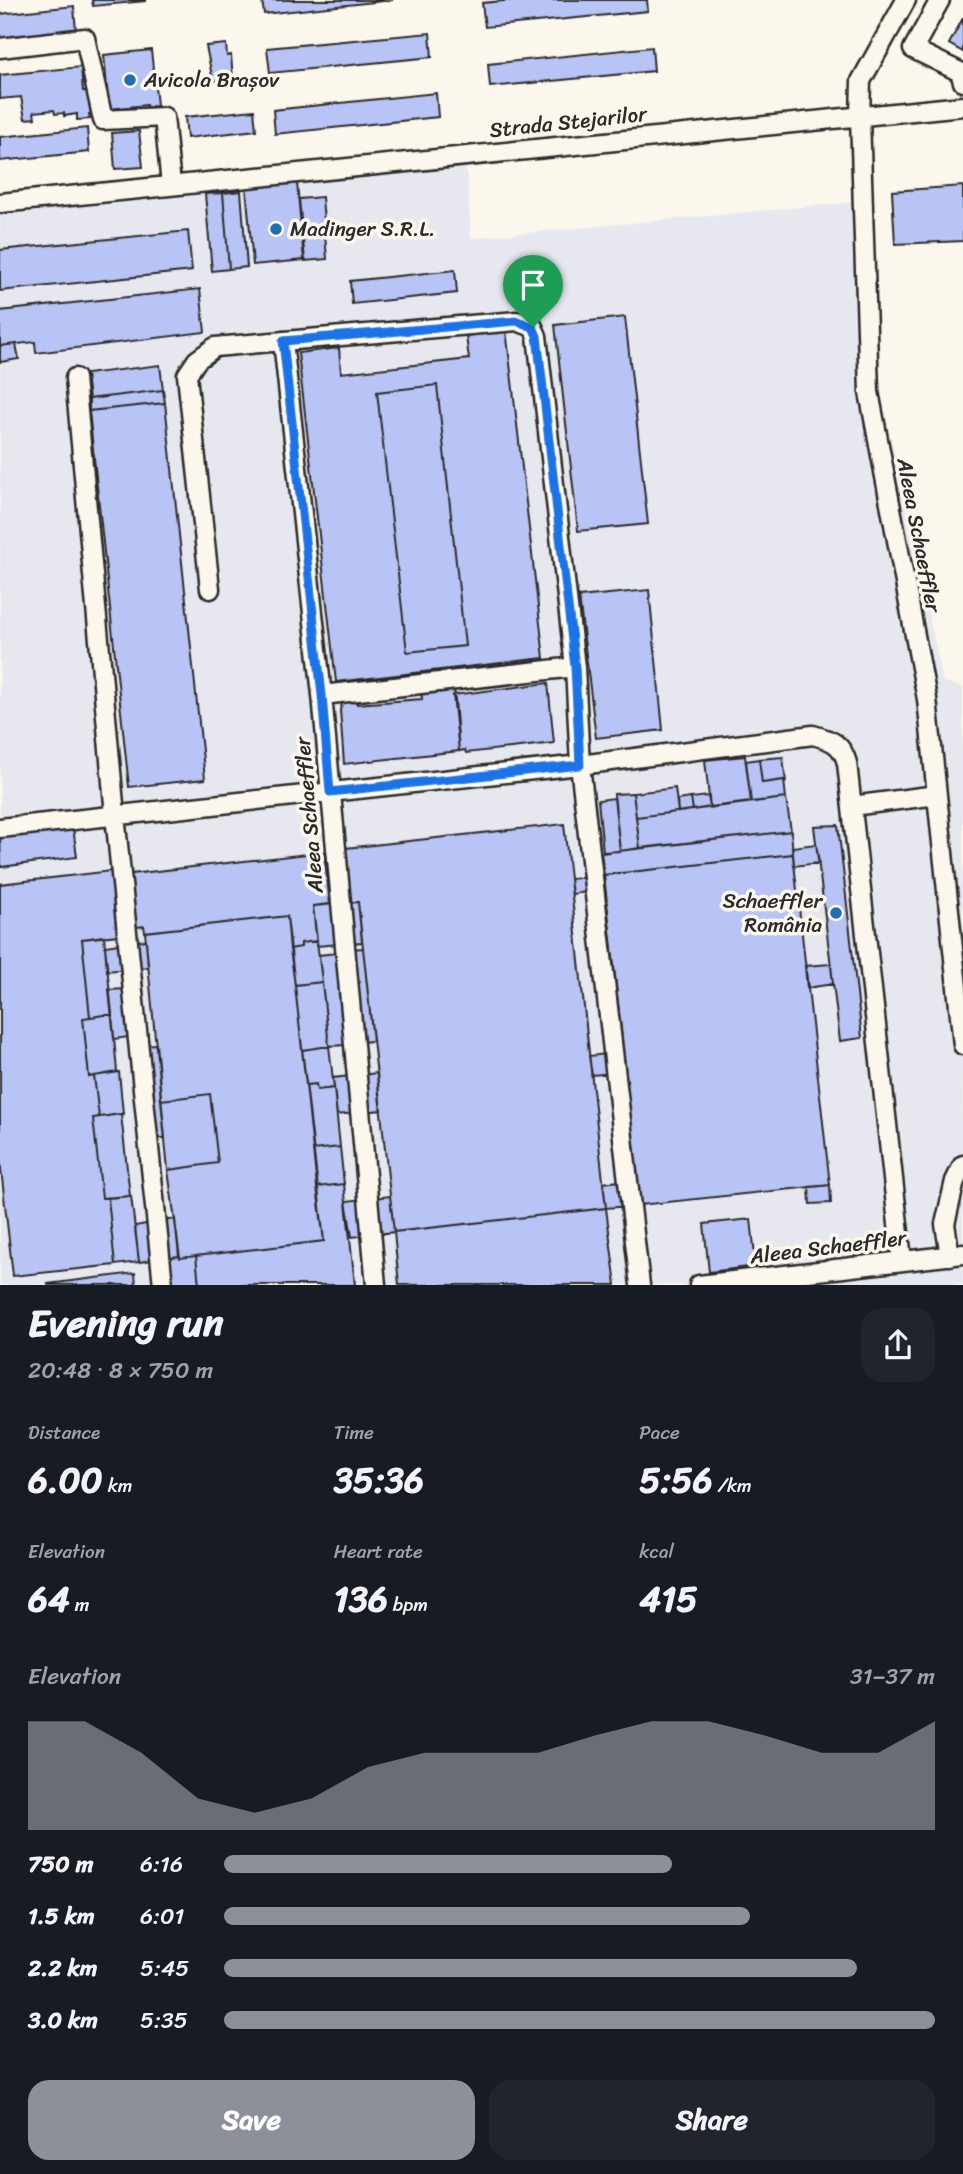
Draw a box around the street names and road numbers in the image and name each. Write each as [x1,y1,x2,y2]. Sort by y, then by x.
street label: Strada Stejarilor [488,95,650,149]
street label: Aleea Schaeffler [885,453,953,617]
street label: Aleea Schaeffler [283,734,335,896]
street label: Aleea Schaeffler [747,1218,909,1276]

